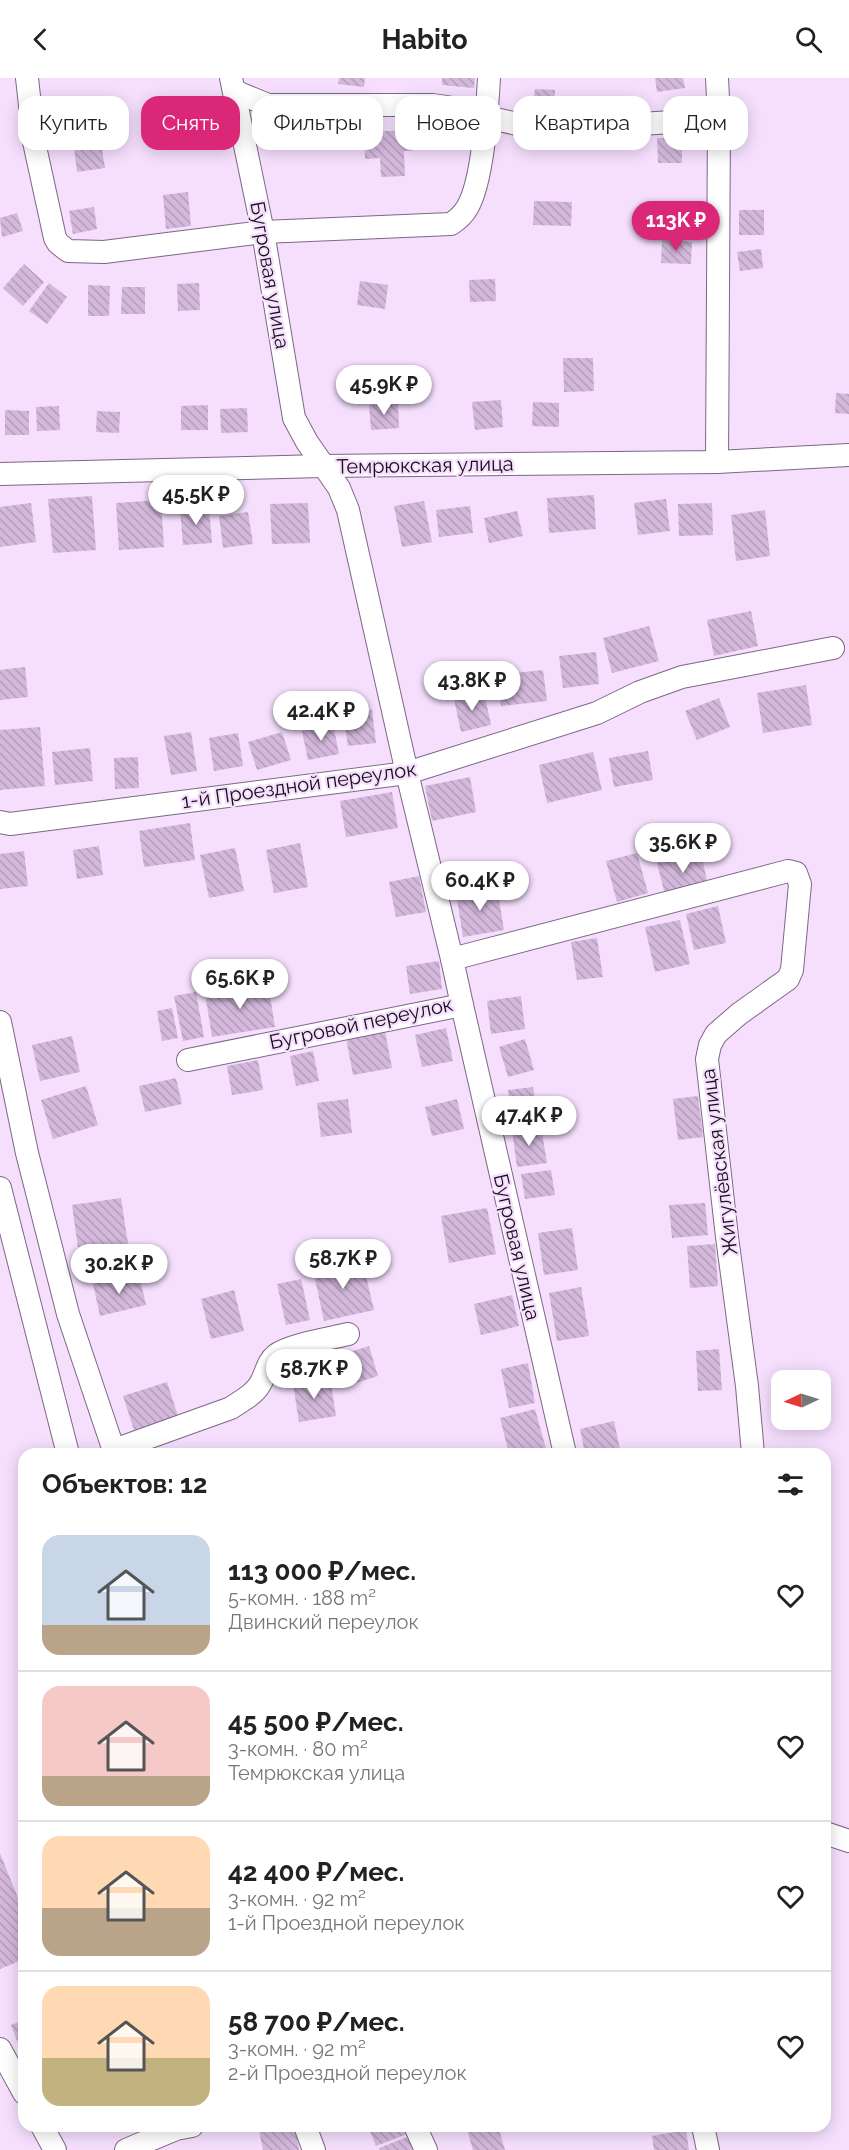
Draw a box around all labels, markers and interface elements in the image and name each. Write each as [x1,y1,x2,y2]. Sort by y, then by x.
icon: back [24,23,57,56]
icon: search [792,23,825,56]
text: Habito [382,24,468,55]
chip: Купить [18,96,129,150]
chip: Снять [141,96,240,150]
chip: Фильтры [252,96,383,150]
chip: Новое [395,96,501,150]
chip: Квартира [513,96,651,150]
chip: Дом [663,96,748,150]
street label: Бугровая улица [245,199,295,351]
pin: 113K ₽ [627,201,725,252]
text: 113K ₽ [646,208,706,232]
pin: 45.9K ₽ [329,365,439,416]
text: 45.9K ₽ [350,372,418,396]
street label: Темрюкская улица [336,451,514,479]
pin: 45.5K ₽ [141,475,251,526]
text: 45.5K ₽ [162,482,230,506]
pin: 43.8K ₽ [417,661,527,712]
text: 43.8K ₽ [438,668,506,692]
pin: 42.4K ₽ [266,691,376,742]
text: 42.4K ₽ [287,698,355,722]
street label: 1-й Проездной переулок [180,757,418,813]
pin: 35.6K ₽ [628,823,738,874]
text: 35.6K ₽ [649,830,717,854]
pin: 60.4K ₽ [425,861,535,912]
text: 60.4K ₽ [445,868,515,892]
pin: 65.6K ₽ [185,959,295,1010]
text: 65.6K ₽ [205,966,275,990]
street label: Бугровой переулок [267,992,455,1054]
street label: Жигулёвская улица [696,1067,742,1257]
pin: 47.4K ₽ [474,1096,584,1147]
text: 47.4K ₽ [495,1103,563,1127]
street label: Бугровая улица [489,1172,545,1322]
pin: 58.7K ₽ [288,1239,398,1290]
pin: 30.2K ₽ [64,1244,174,1295]
text: 58.7K ₽ [309,1246,377,1270]
text: 30.2K ₽ [85,1251,153,1275]
pin: 58.7K ₽ [259,1349,369,1400]
text: 58.7K ₽ [280,1356,348,1380]
north arrow [771,1370,831,1430]
map controls [771,1370,831,1430]
icon: filters [774,1468,807,1501]
text: Объектов: 12 [42,1469,208,1499]
text: 113 000 ₽/мес. [228,1556,416,1586]
icon: home [90,1559,162,1631]
icon: heart [774,1579,807,1612]
text: 5-комн. · 188 m² [228,1586,376,1610]
text: Двинский переулок [228,1610,419,1634]
text: 45 500 ₽/мес. [228,1707,404,1737]
icon: home [90,1710,162,1782]
icon: heart [774,1730,807,1763]
text: 3-комн. · 80 m² [228,1737,368,1761]
text: Темрюкская улица [228,1761,405,1785]
text: 42 400 ₽/мес. [228,1857,404,1887]
icon: home [90,1860,162,1932]
icon: heart [774,1880,807,1913]
text: 3-комн. · 92 m² [228,1887,366,1911]
text: 1-й Проездной переулок [228,1911,465,1935]
text: 58 700 ₽/мес. [228,2007,405,2037]
icon: home [90,2010,162,2082]
icon: heart [774,2030,807,2063]
text: 3-комн. · 92 m² [228,2037,366,2061]
text: 2-й Проездной переулок [228,2061,467,2085]

